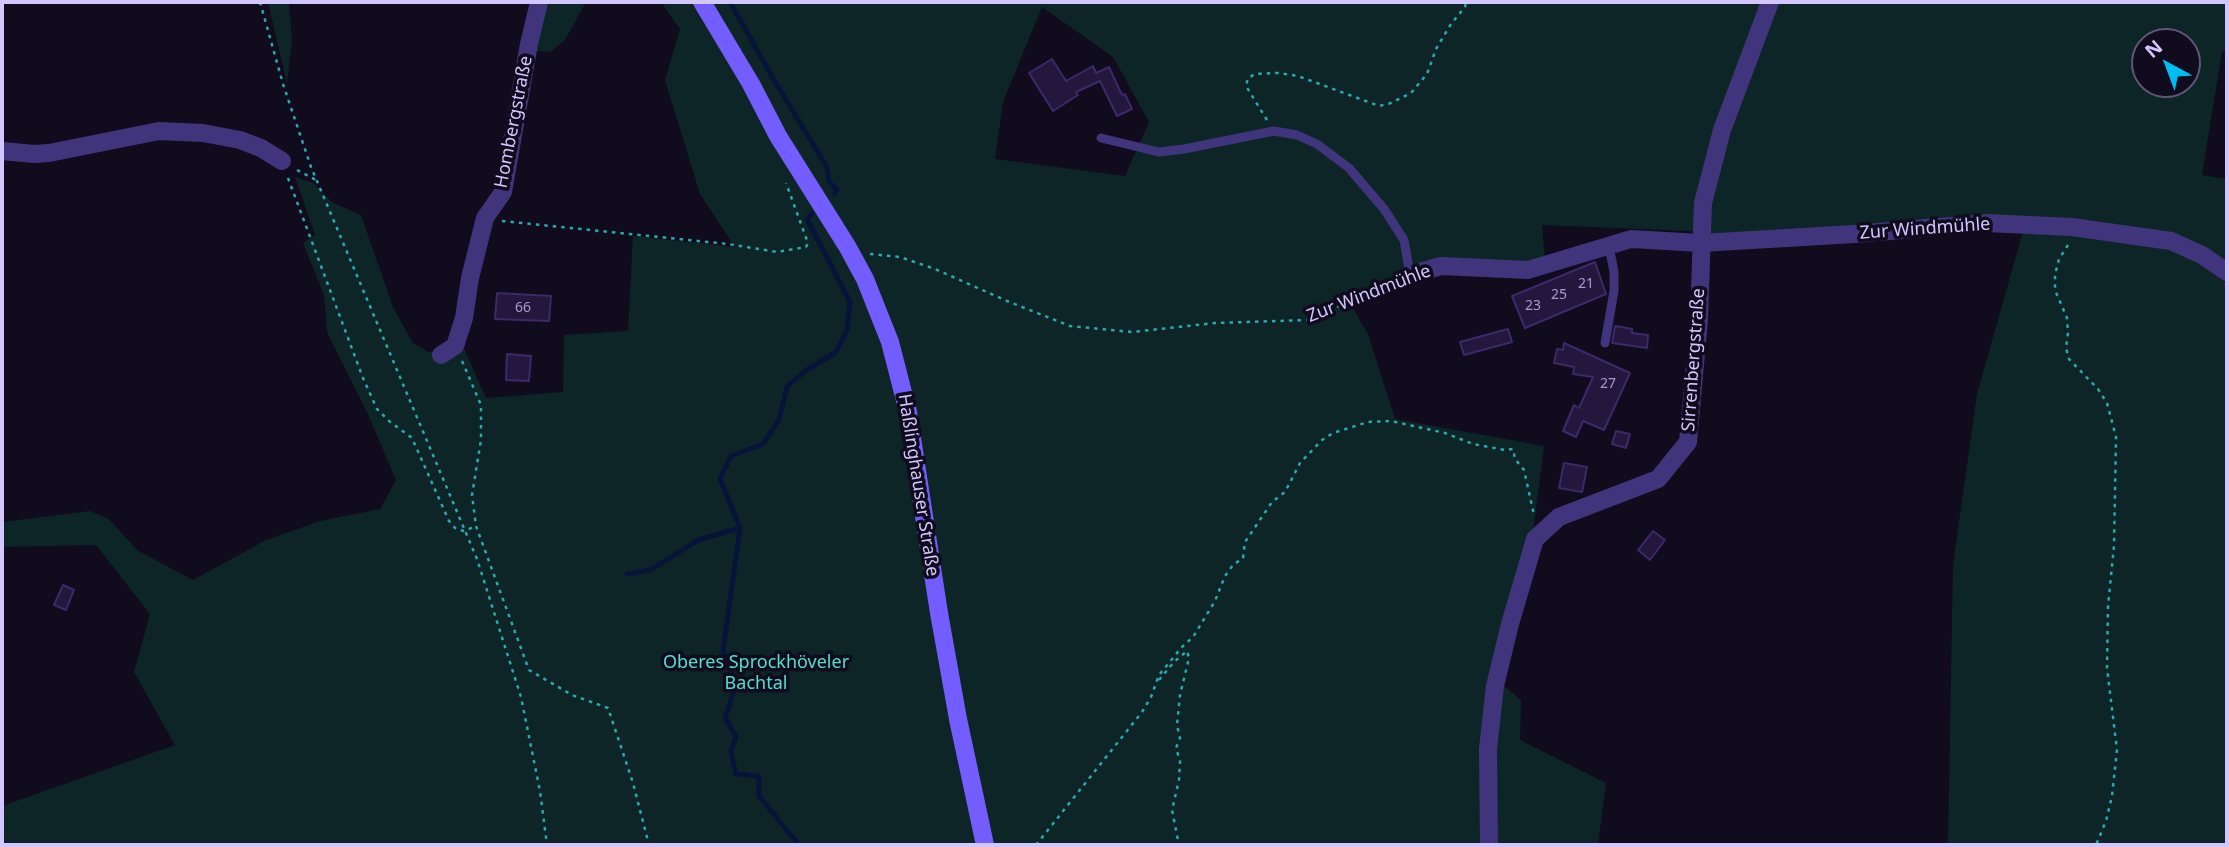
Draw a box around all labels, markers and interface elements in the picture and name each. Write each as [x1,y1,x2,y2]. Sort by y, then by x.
north arrow [2131,28,2201,98]
text: N [2139,34,2168,64]
street label: Hombergstraße [491,54,537,190]
street label: Zur Windmühle [1859,214,1991,244]
street label: Zur Windmühle [1304,260,1434,328]
house number: 21 [1578,276,1594,292]
house number: 25 [1551,287,1567,303]
street label: Sirrenbergstraße [1678,288,1710,432]
house number: 23 [1525,298,1541,314]
house number: 66 [515,300,531,316]
house number: 27 [1600,376,1616,392]
street label: Haßlinghauser Straße [893,392,943,578]
park label: Oberes Sprockhöveler Bachtal [663,652,849,694]

